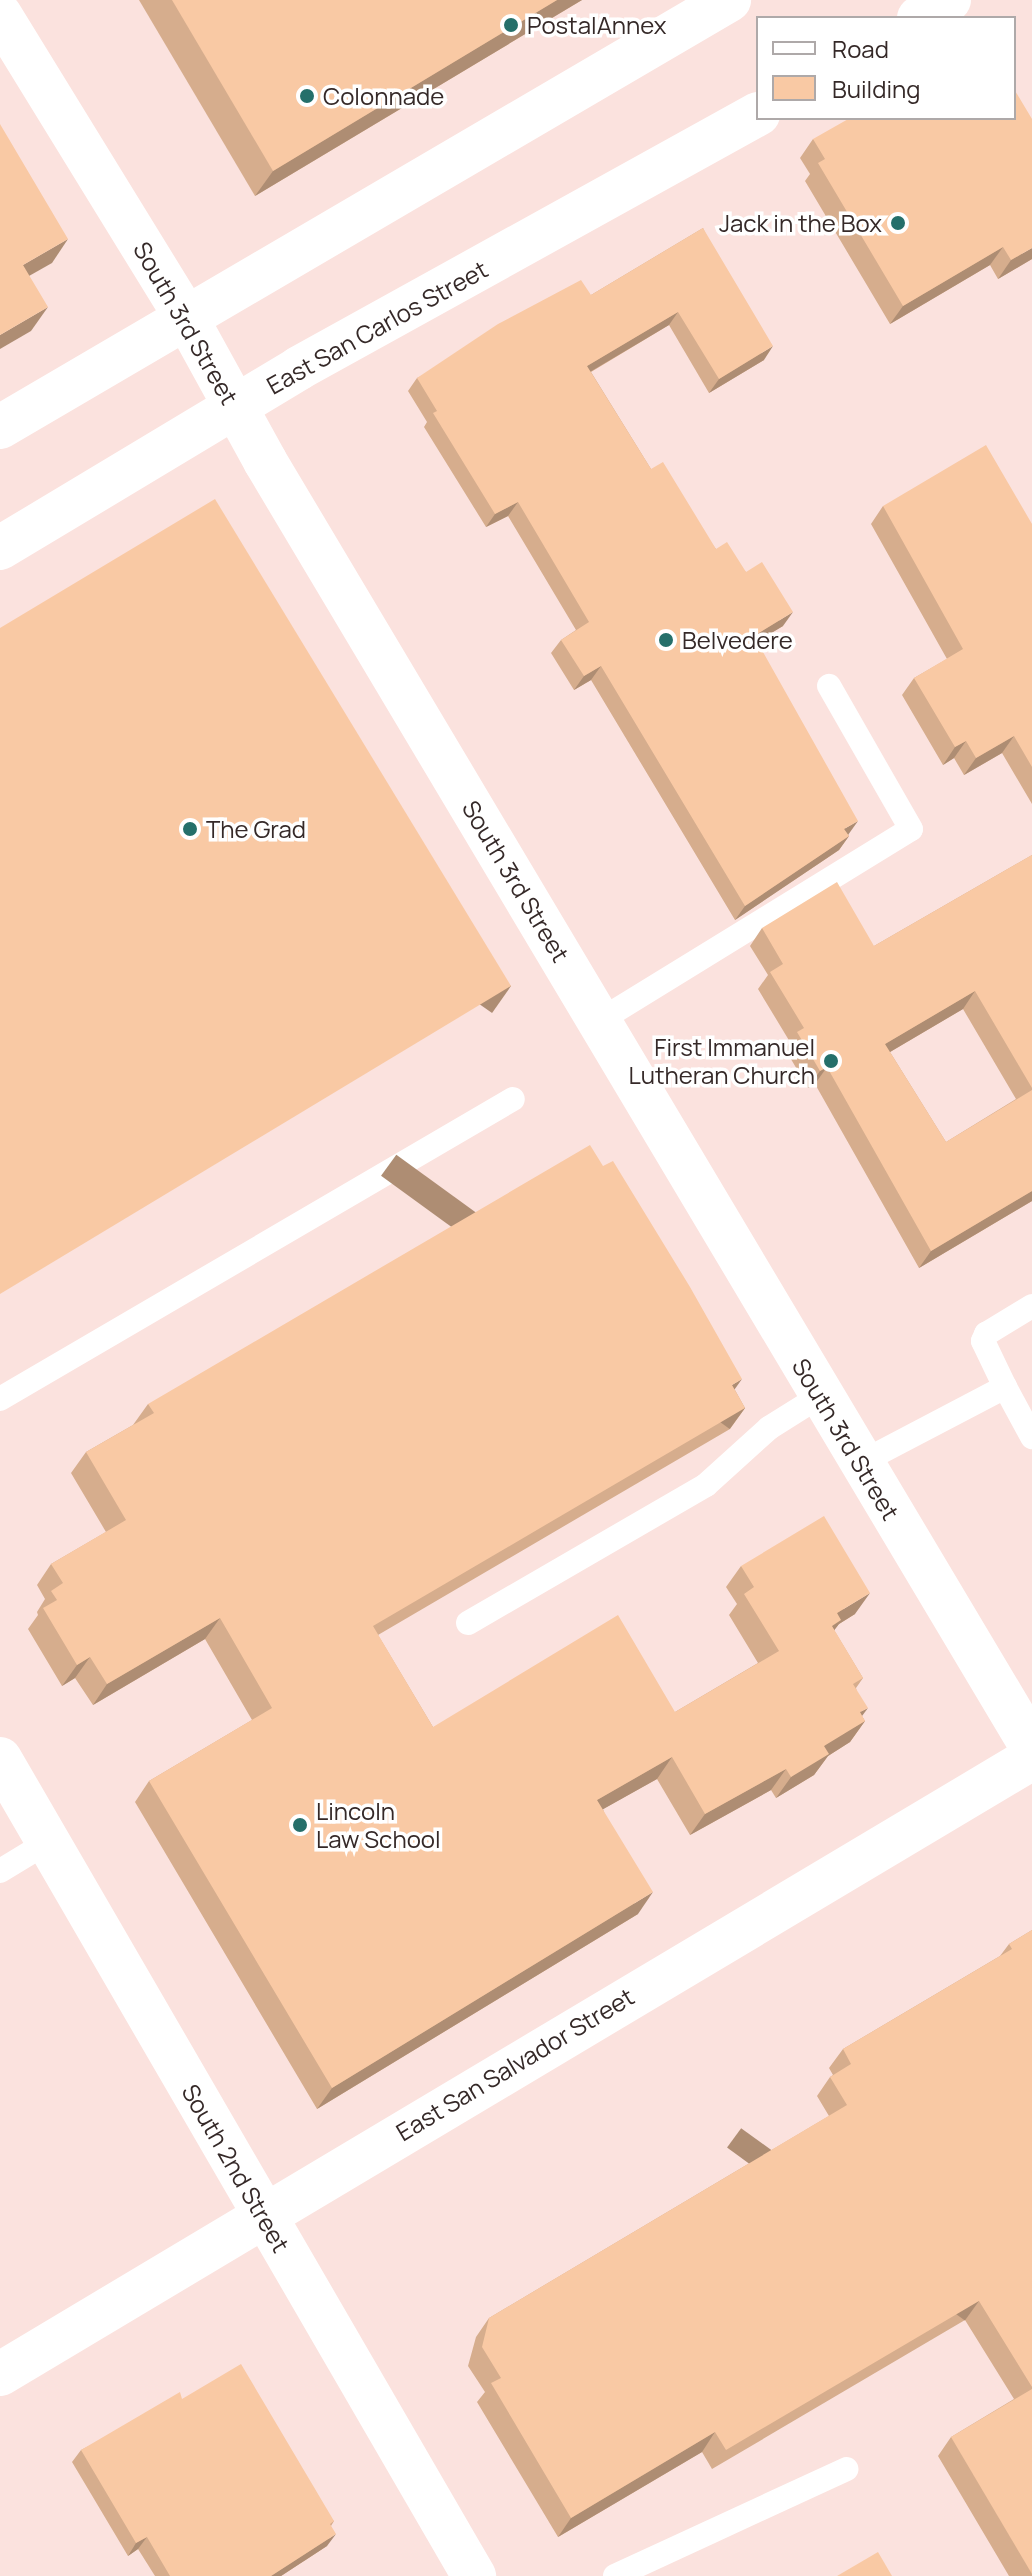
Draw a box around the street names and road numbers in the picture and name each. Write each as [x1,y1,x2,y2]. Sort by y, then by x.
street label: South 3rd Street [128,237,244,409]
street label: East San Carlos Street [262,254,492,400]
street label: South 3rd Street [457,795,575,967]
street label: South 3rd Street [787,1353,905,1525]
street label: East San Salvador Street [391,1982,639,2146]
street label: South 2nd Street [176,2079,296,2257]

